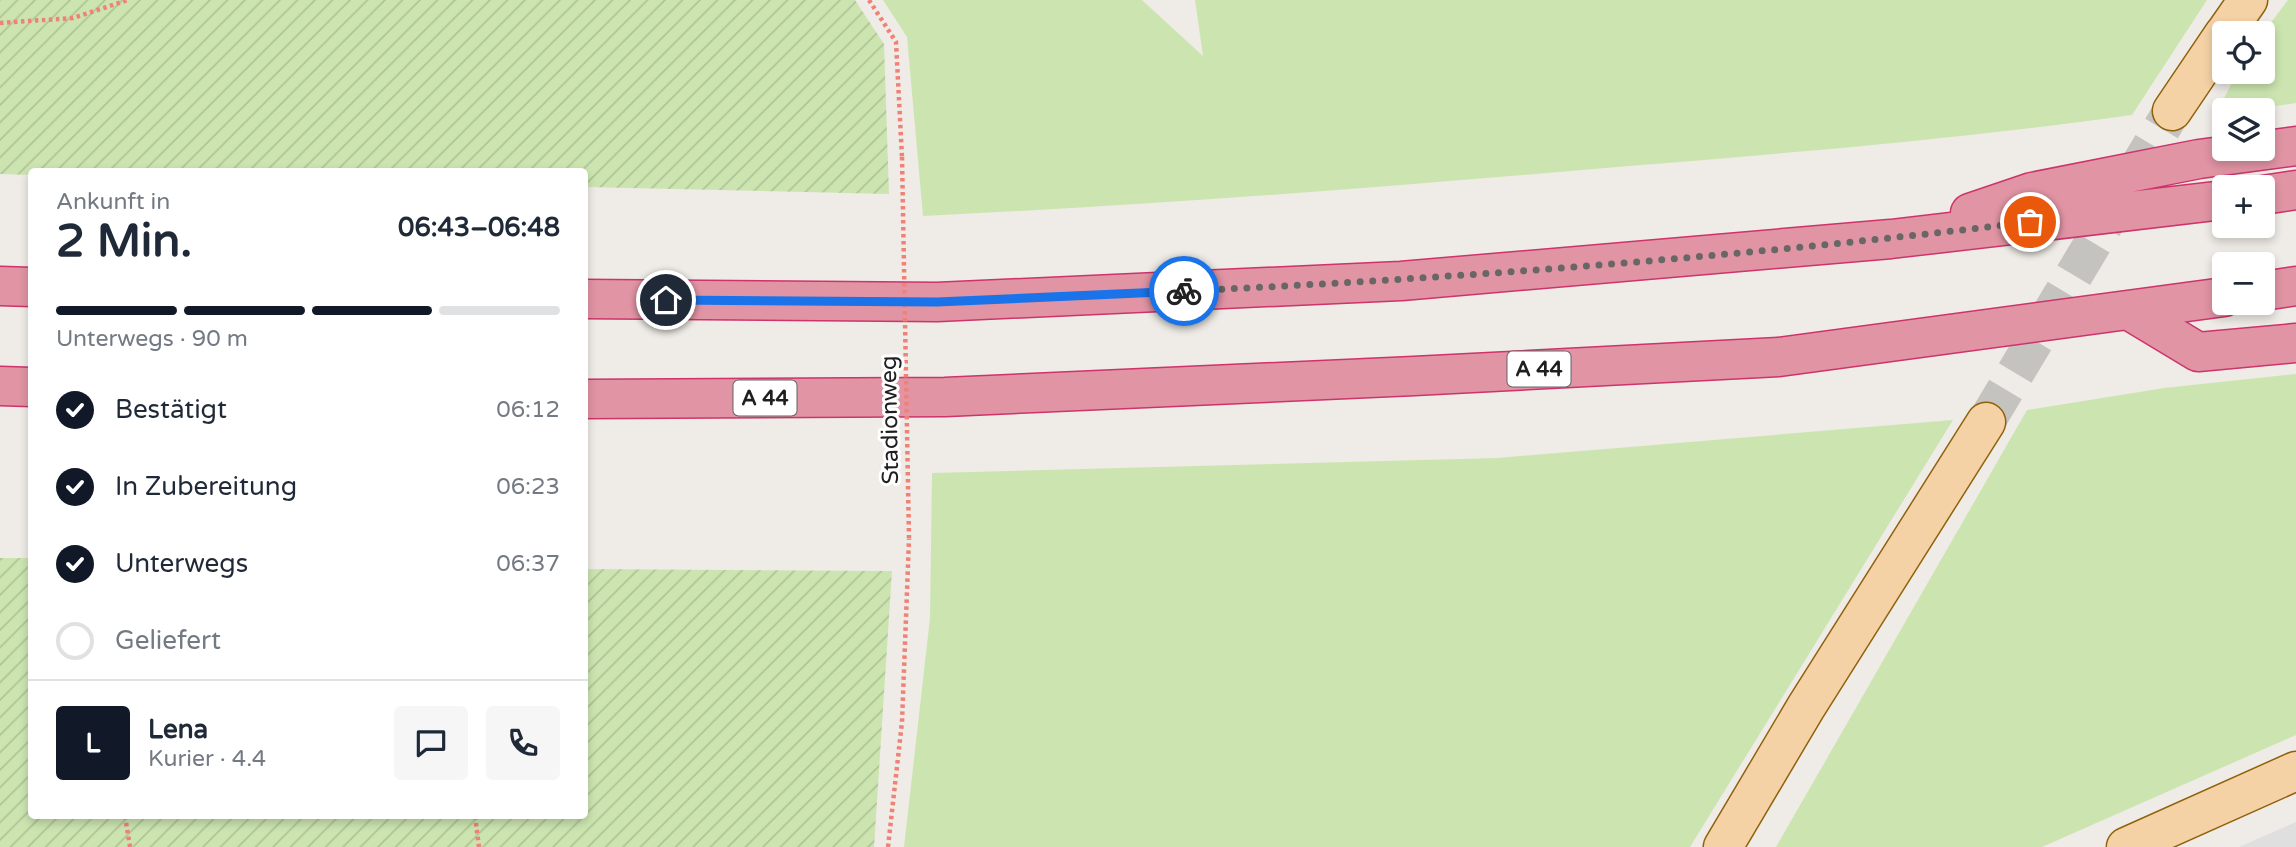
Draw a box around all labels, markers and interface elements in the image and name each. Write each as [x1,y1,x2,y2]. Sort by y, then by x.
map controls [2212,21,2275,315]
button: locate [2212,21,2275,84]
button: layers [2212,98,2275,161]
button: + [2212,175,2275,238]
text: Ankunft in [56,188,170,216]
pin [2000,192,2060,252]
icon: bag [2011,203,2049,241]
text: 06:43–06:48 [398,212,560,243]
text: 2 Min. [56,214,192,269]
button: − [2212,252,2275,315]
courier [1149,256,1219,326]
pin [636,270,696,330]
icon: bike [1165,272,1203,310]
icon: home [647,281,685,319]
text: Unterwegs · 90 m [56,325,248,353]
road number: A 44 [1508,352,1570,386]
street label: Stadionweg [875,355,905,485]
road number: A 44 [734,380,796,416]
icon: check [56,391,94,429]
text: Bestätigt [115,394,227,425]
text: 06:12 [496,396,560,424]
icon: check [56,468,94,506]
text: In Zubereitung [115,471,297,502]
text: 06:23 [496,473,560,501]
icon: check [56,545,94,583]
text: Unterwegs [115,548,248,579]
text: 06:37 [496,550,560,578]
text: Geliefert [115,625,221,656]
button: chat [394,706,468,780]
button: phone [486,706,560,780]
text: Lena [148,714,208,745]
text: L [86,728,100,759]
text: Kurier · 4.4 [148,745,266,773]

